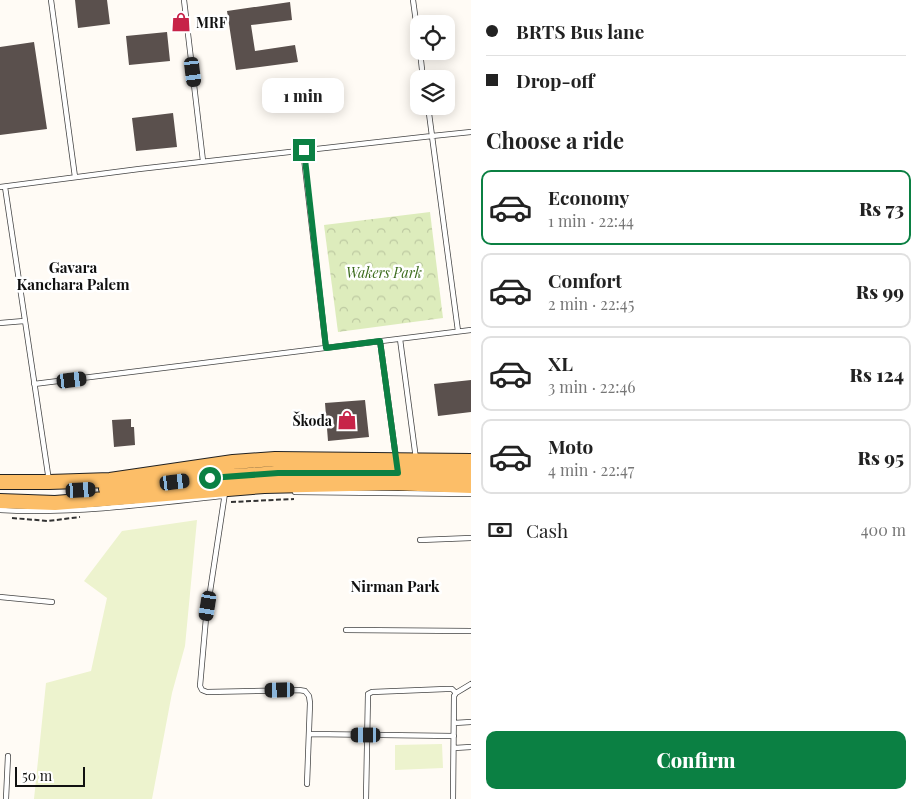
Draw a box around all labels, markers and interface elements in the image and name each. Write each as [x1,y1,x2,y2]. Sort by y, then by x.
shop icon: MRF [170,11,192,33]
place label: MRF [196,13,227,32]
map controls [410,15,455,115]
button: locate [410,15,455,60]
text: BRTS Bus lane [516,18,644,44]
car [183,56,202,88]
text: Drop-off [516,67,594,93]
button: layers [410,70,455,115]
callout: 1 min [263,78,345,112]
text: 1 min [283,85,323,106]
text: Choose a ride [486,125,624,155]
route end [293,139,315,161]
text: Economy [548,184,629,210]
icon: car [488,185,533,230]
text: Rs 73 [859,195,904,221]
text: 1 min · 22:44 [548,210,634,231]
district label: Gavara Kanchara Palem [17,257,130,294]
park label: Wakers Park [346,263,422,282]
text: Comfort [548,267,622,293]
icon: car [488,268,533,313]
text: Rs 99 [856,278,904,304]
text: 2 min · 22:45 [548,293,634,314]
text: XL [548,350,573,376]
icon: car [488,351,533,396]
text: Rs 124 [850,361,904,387]
car [56,371,87,389]
text: 3 min · 22:46 [548,376,636,397]
shop icon: Škoda [336,409,358,431]
place label: Škoda [293,411,333,430]
text: Moto [548,433,593,459]
icon: car [488,434,533,479]
text: Rs 95 [858,444,904,470]
text: 4 min · 22:47 [548,459,634,480]
route start [199,467,221,489]
car [159,473,190,491]
car [65,482,96,498]
icon: cash [486,516,514,544]
text: Cash [526,517,568,543]
text: 400 m [861,519,906,540]
district label: Nirman Park [350,576,440,596]
car [198,590,217,622]
car [264,682,295,698]
car [351,728,381,743]
button: Confirm [486,731,906,789]
scale bar [15,764,85,787]
text: 50 m [22,766,52,785]

